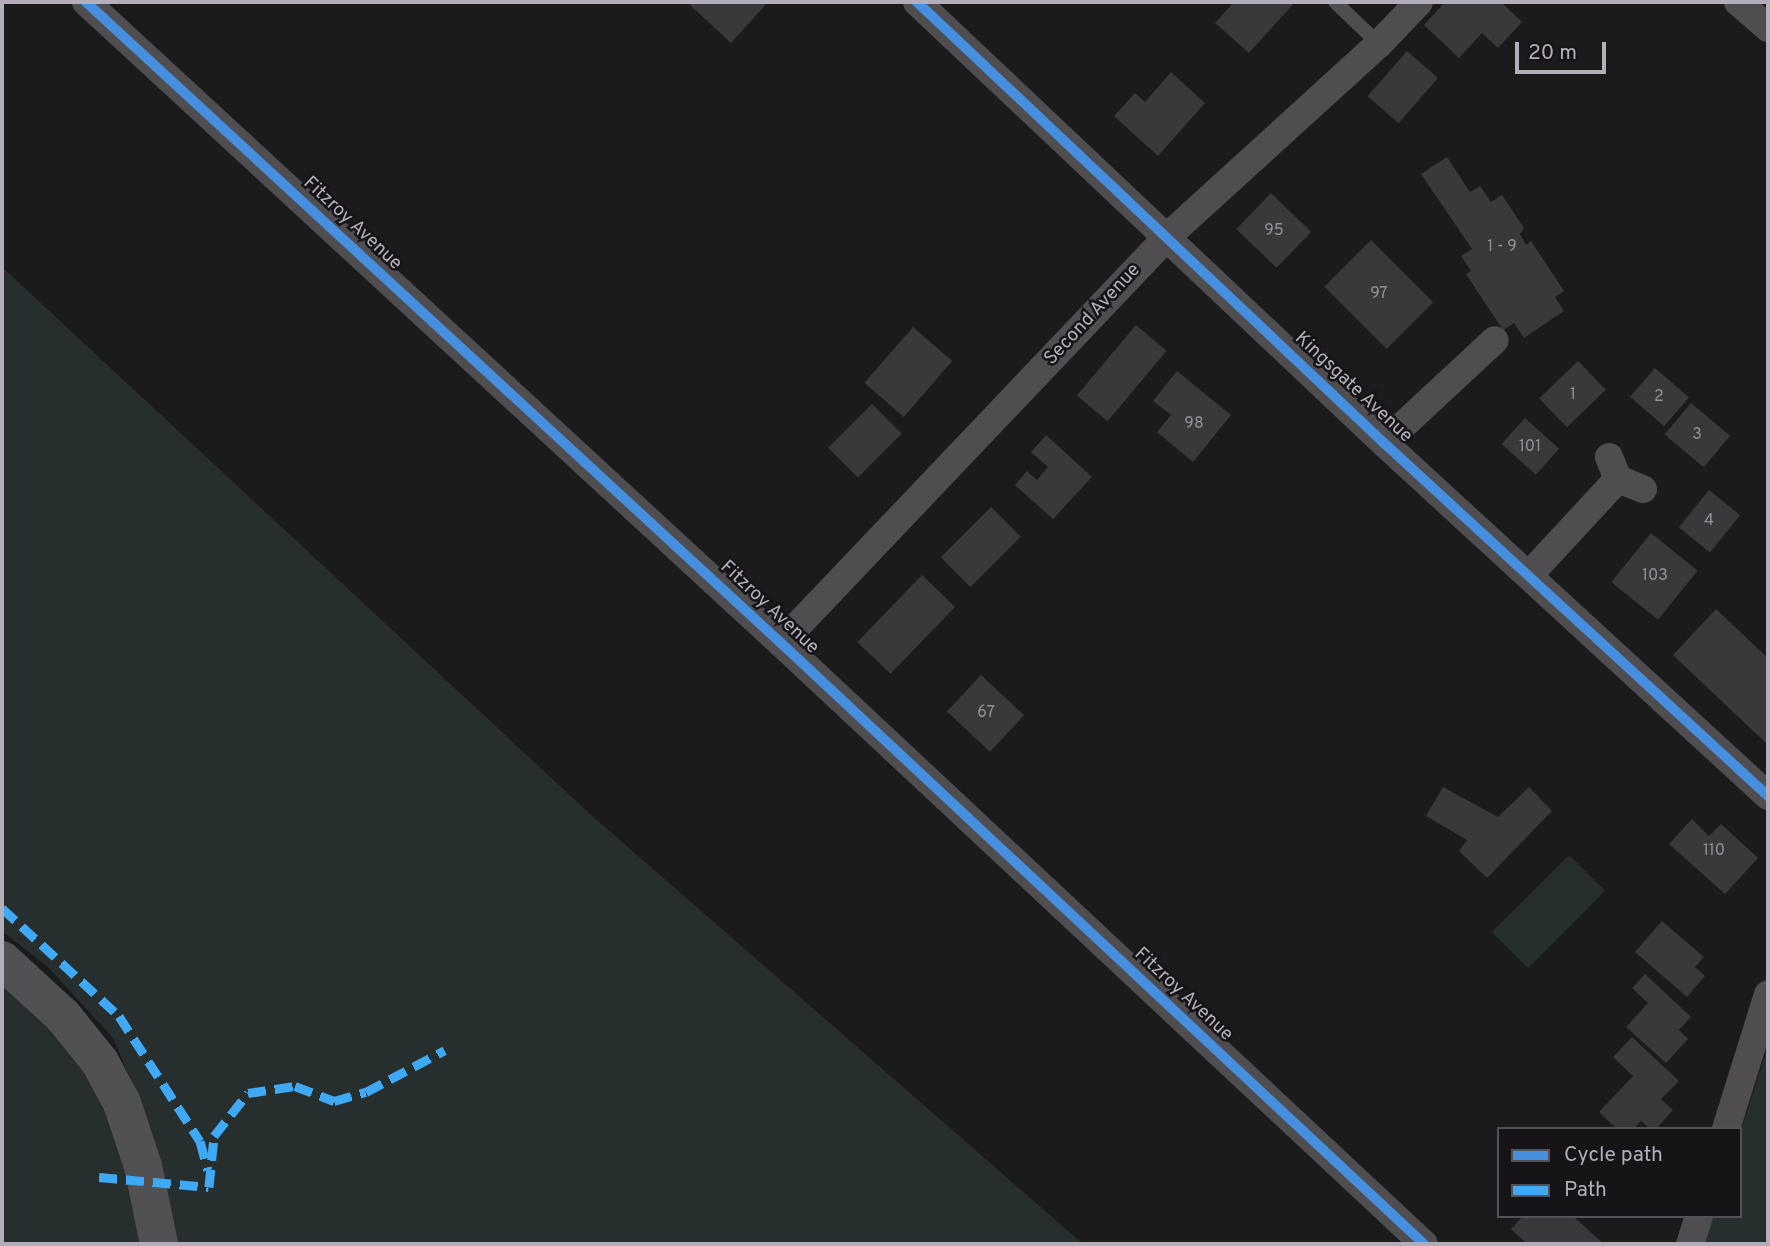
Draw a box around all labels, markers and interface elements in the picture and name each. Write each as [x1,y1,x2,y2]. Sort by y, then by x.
scale bar [1518,28,1609,72]
text: 20 m [1528,40,1577,67]
street label: Fitzroy Avenue [298,172,406,276]
house number: 95 [1264,221,1284,241]
house number: 1 - 9 [1487,237,1517,257]
street label: Second Avenue [1040,259,1146,371]
house number: 97 [1370,284,1388,304]
street label: Kingsgate Avenue [1289,327,1417,449]
house number: 1 [1570,385,1576,405]
house number: 2 [1654,387,1664,407]
house number: 98 [1184,414,1204,434]
house number: 3 [1692,425,1702,445]
house number: 101 [1519,437,1541,457]
house number: 4 [1704,511,1714,531]
street label: Fitzroy Avenue [715,556,823,660]
house number: 103 [1642,566,1668,586]
house number: 67 [977,703,995,723]
house number: 110 [1703,841,1725,861]
street label: Fitzroy Avenue [1129,943,1237,1047]
legend [1497,1127,1742,1218]
text: Cycle path [1564,1142,1663,1169]
text: Path [1564,1177,1607,1204]

